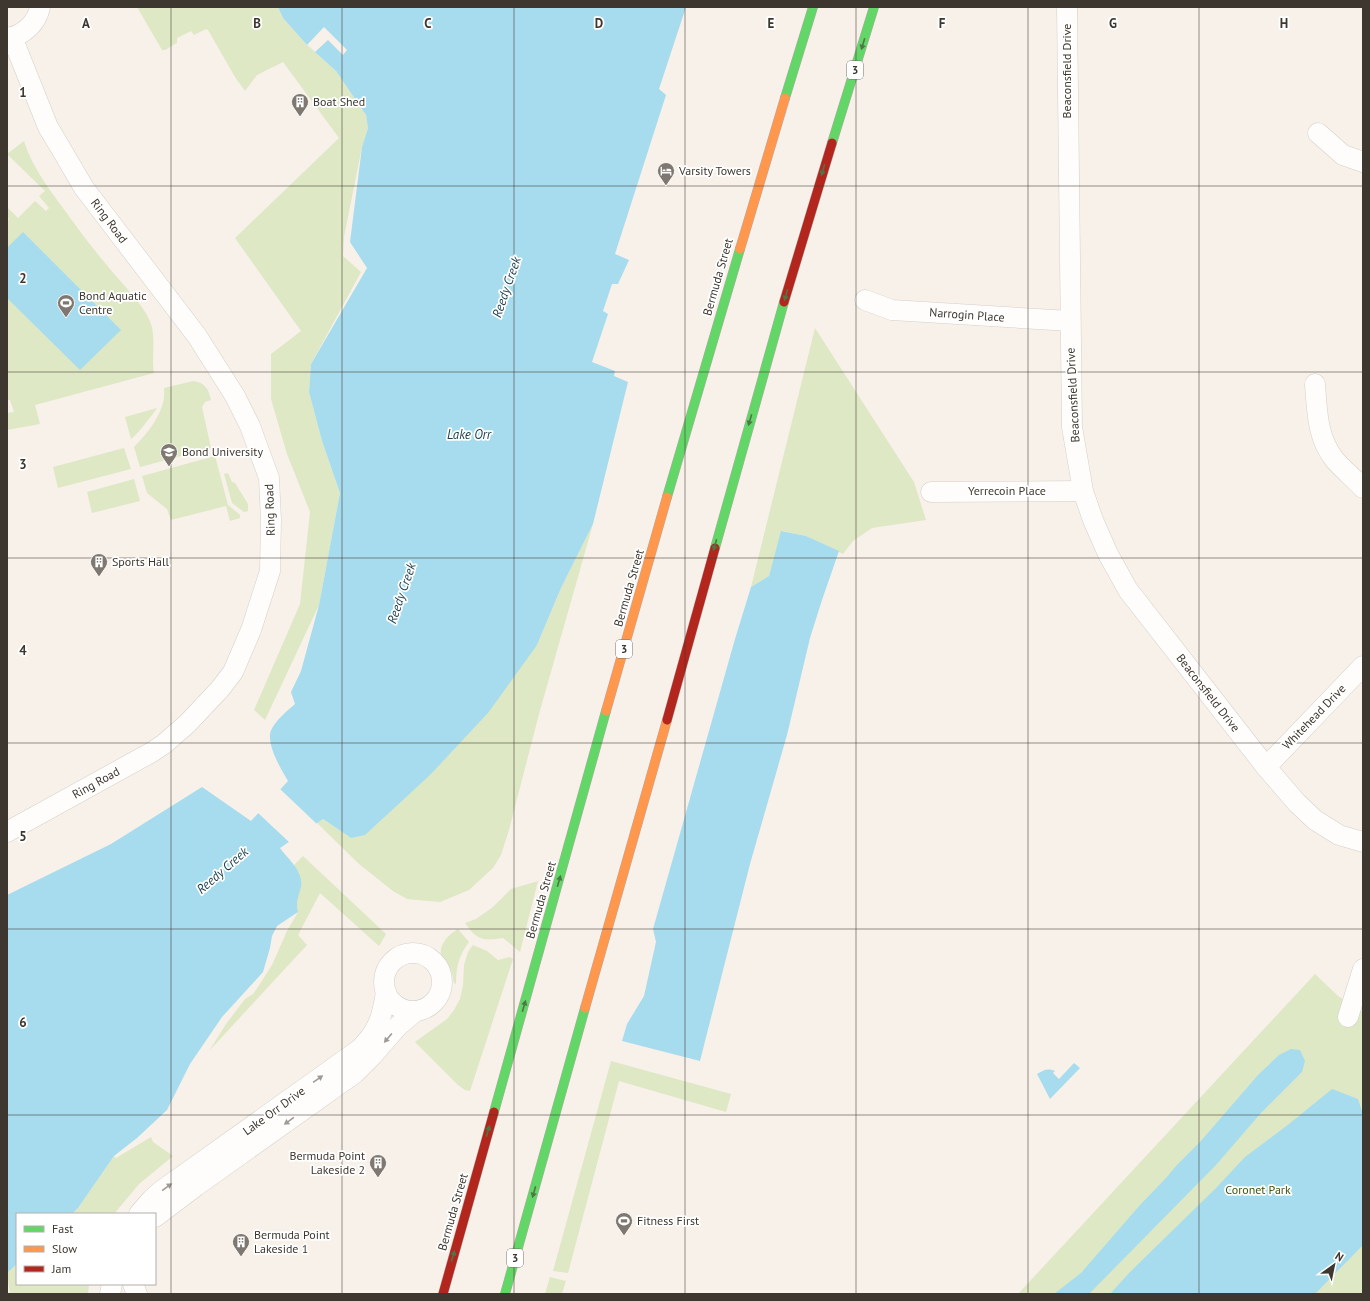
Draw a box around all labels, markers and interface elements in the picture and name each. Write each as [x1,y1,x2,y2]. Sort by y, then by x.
text: A [82,15,90,32]
text: B [253,15,261,32]
text: C [424,15,432,32]
text: D [595,15,603,32]
text: E [768,15,775,32]
text: F [939,15,946,32]
text: G [1109,15,1117,32]
text: H [1280,15,1288,32]
street label: Beaconsfield Drive [1059,24,1074,118]
one-way arrow [860,39,866,51]
road number: 3 [847,61,863,79]
text: 1 [19,84,27,101]
building icon: Boat Shed [290,92,310,117]
place label: Boat Shed [313,94,365,109]
hotel icon: Varsity Towers [656,161,676,186]
place label: Varsity Towers [678,163,751,178]
one-way arrow [820,165,826,177]
street label: Ring Road [88,195,131,246]
street label: Bermuda Street [699,237,736,317]
water label: Reedy Creek [488,253,525,320]
text: 2 [19,270,27,287]
place label: Bond Aquatic Centre [79,288,147,317]
one-way arrow [783,289,789,301]
sports icon: Bond Aquatic Centre [56,293,76,318]
street label: Narrogin Place [929,304,1005,325]
street label: Beaconsfield Drive [1063,347,1082,443]
one-way arrow [747,414,753,426]
water label: Lake Orr [447,426,492,443]
school or university icon: Bond University [159,442,179,467]
place label: Bond University [182,444,263,459]
text: 3 [19,456,27,473]
street label: Yerrecoin Place [968,483,1046,498]
street label: Ring Road [261,484,278,536]
one-way arrow [712,539,718,551]
street label: Bermuda Street [610,548,647,628]
building icon: Sports Hall [89,552,109,577]
place label: Sports Hall [112,554,170,569]
water label: Reedy Creek [383,559,420,626]
road number: 3 [616,640,632,658]
text: 4 [19,642,27,659]
street label: Beaconsfield Drive [1173,651,1244,735]
street label: Whitehead Drive [1279,681,1349,752]
street label: Ring Road [69,763,122,802]
text: 5 [19,828,27,845]
water label: Reedy Creek [193,843,253,897]
street label: Bermuda Street [522,860,559,940]
one-way arrow [556,875,562,887]
one-way arrow [521,1000,527,1012]
text: 6 [19,1014,27,1031]
one-way arrow [383,1032,392,1043]
one-way arrow [313,1075,324,1083]
street label: Lake Orr Drive [240,1083,308,1138]
one-way arrow [283,1117,294,1125]
one-way arrow [486,1125,492,1138]
place label: Bermuda Point Lakeside 2 [289,1148,365,1177]
building icon: Bermuda Point Lakeside 2 [368,1153,388,1178]
street label: Bermuda Street [434,1172,471,1252]
park label: Coronet Park [1225,1182,1291,1197]
one-way arrow [162,1183,172,1191]
one-way arrow [531,1186,537,1198]
sports icon: Fitness First [614,1211,634,1236]
legend [16,1213,156,1285]
place label: Fitness First [637,1213,699,1228]
text: Fast [52,1221,73,1236]
place label: Bermuda Point Lakeside 1 [254,1227,330,1256]
building icon: Bermuda Point Lakeside 1 [231,1232,251,1257]
text: Slow [52,1241,77,1256]
north arrow [1314,1245,1354,1285]
road number: 3 [507,1249,523,1267]
text: N [1333,1249,1346,1264]
one-way arrow [451,1250,457,1263]
text: Jam [51,1261,71,1276]

